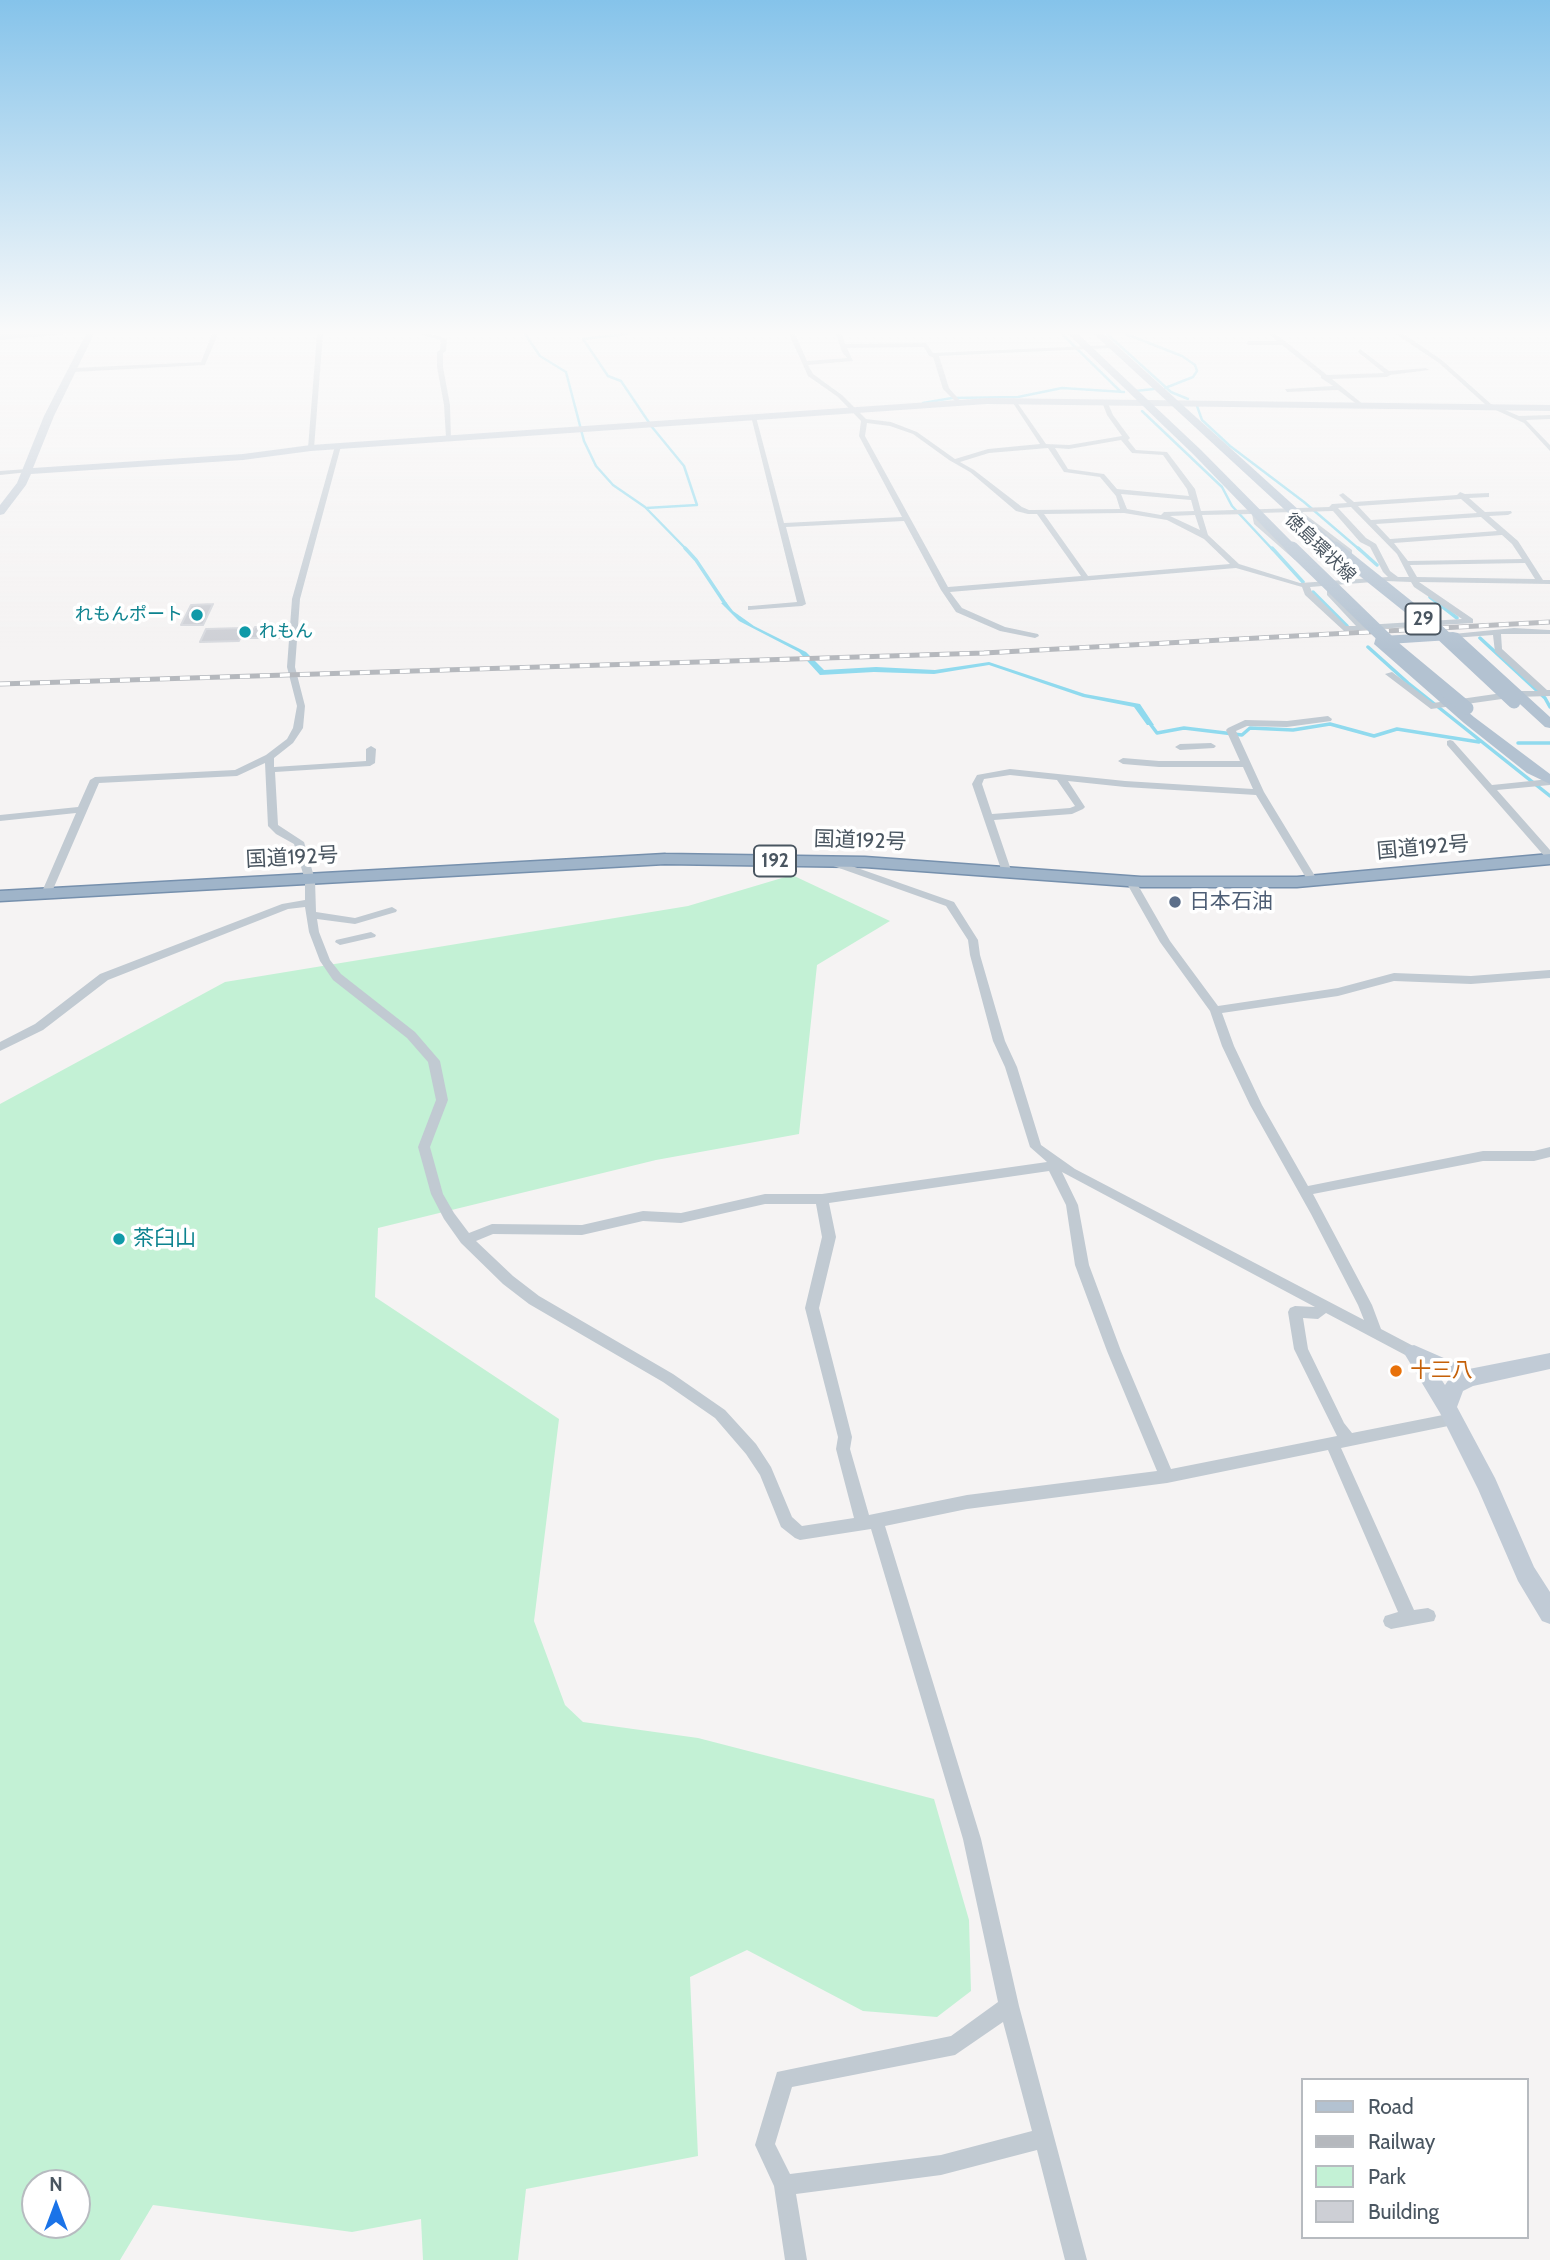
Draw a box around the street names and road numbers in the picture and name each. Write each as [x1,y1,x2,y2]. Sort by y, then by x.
street label: 徳島環状線 [1280,509,1360,587]
road number: 29 [1406,604,1440,634]
street label: 国道192号 [813,827,907,855]
street label: 国道192号 [1376,831,1470,865]
street label: 国道192号 [245,843,339,873]
road number: 192 [754,846,796,876]

